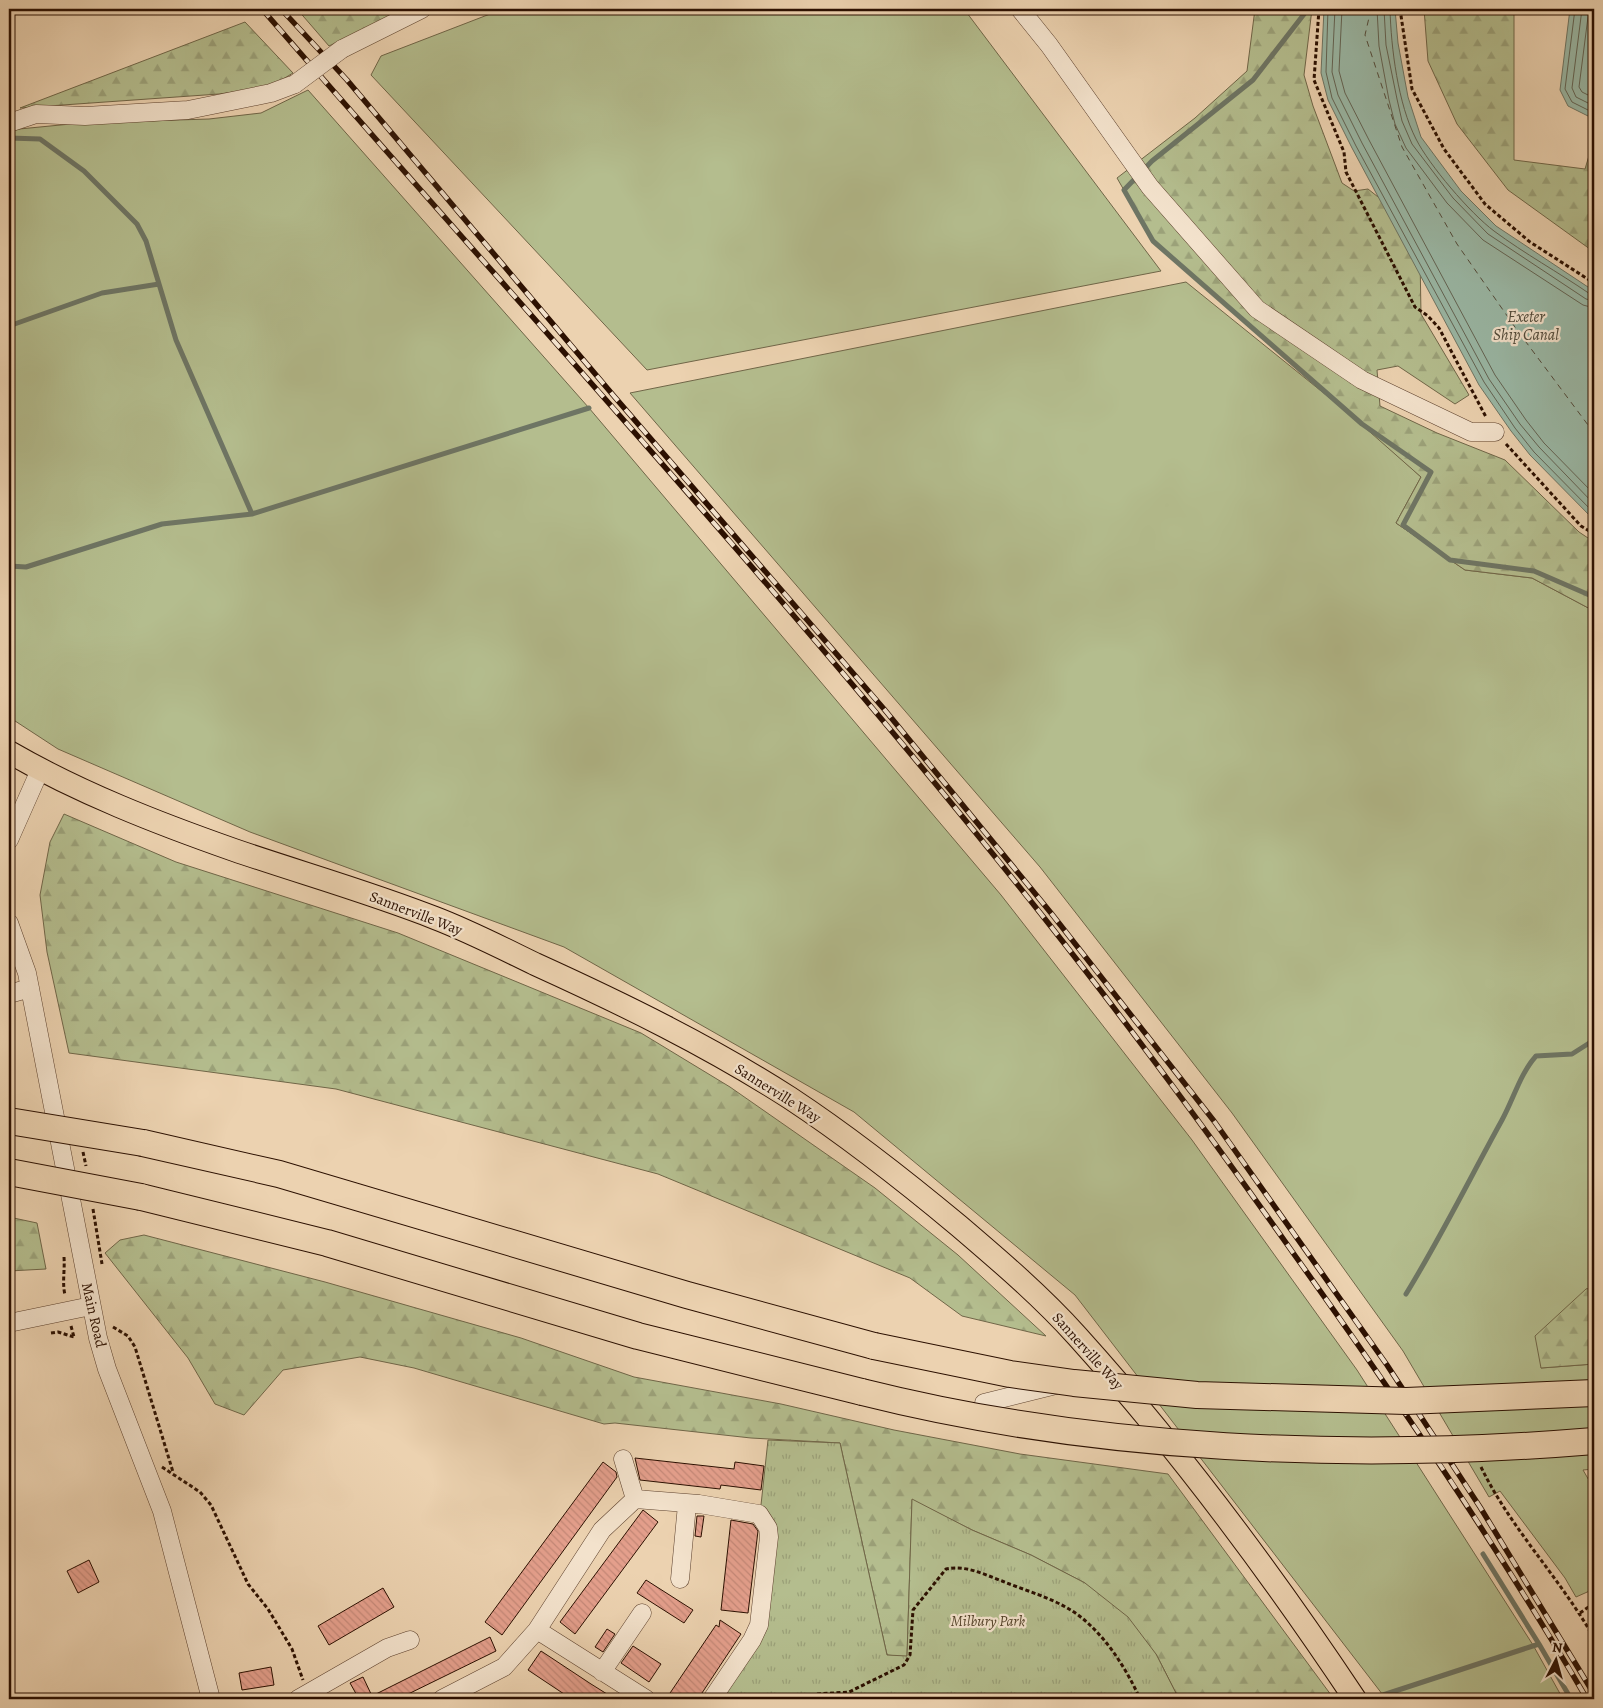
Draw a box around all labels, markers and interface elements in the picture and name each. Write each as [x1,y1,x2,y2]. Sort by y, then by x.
water label: Exeter Ship Canal [1493,306,1559,346]
street label: Sannerville Way [367,886,466,940]
street label: Sannerville Way [731,1059,825,1128]
street label: Main Road [77,1280,111,1350]
street label: Sannerville Way [1048,1308,1128,1394]
park label: Milbury Park [951,1611,1026,1631]
north arrow [1530,1636,1580,1686]
text: N [1551,1638,1563,1658]

